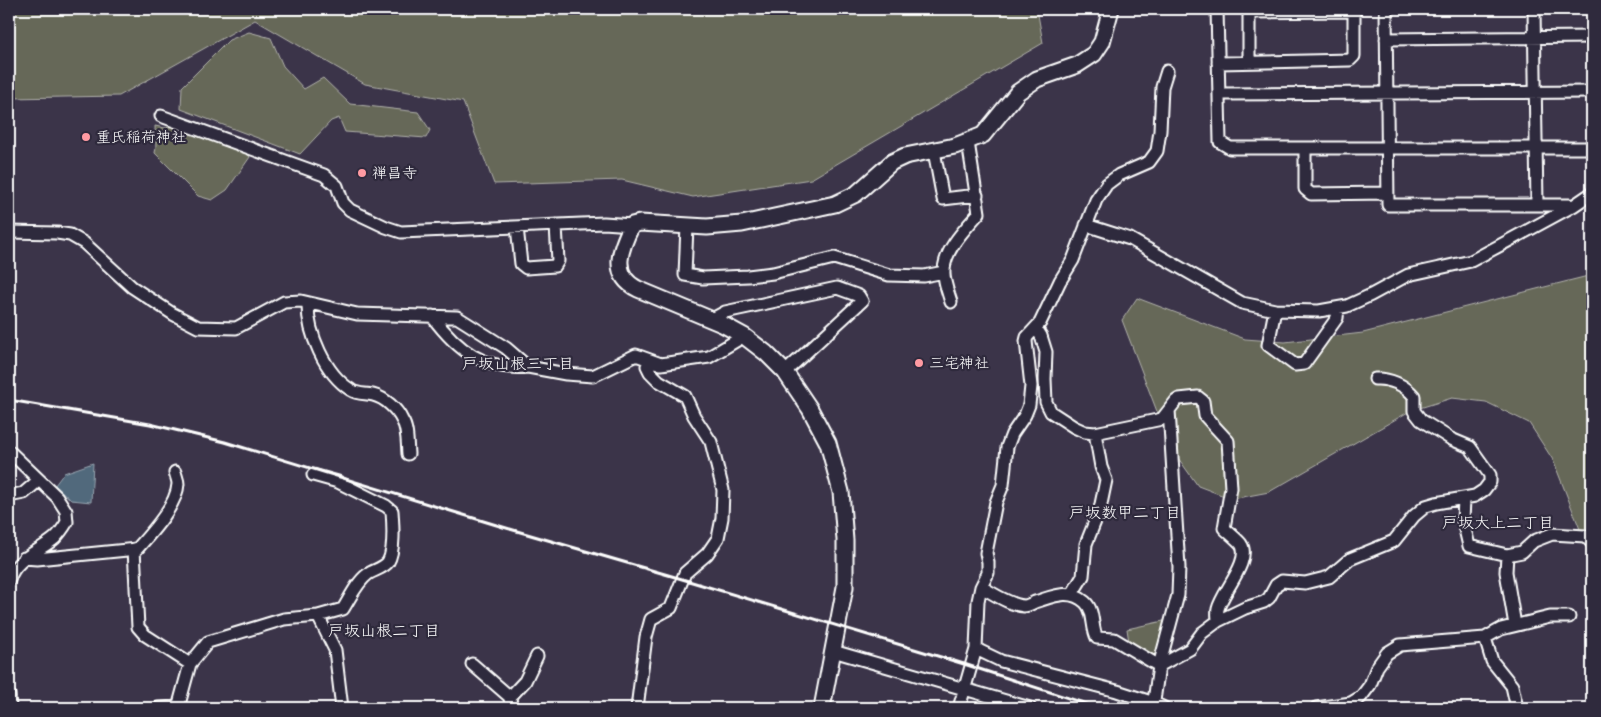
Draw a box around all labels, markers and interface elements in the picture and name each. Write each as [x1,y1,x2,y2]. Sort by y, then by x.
place label: 重氏稲荷神社 [96,128,186,146]
marker: 重氏稲荷神社 [80,131,92,143]
place label: 禅昌寺 [372,164,417,182]
marker: 禅昌寺 [356,167,368,179]
place label: 三宅神社 [929,354,989,372]
district label: 戸坂山根三丁目 [462,355,574,373]
marker: 三宅神社 [913,357,925,369]
district label: 戸坂数甲二丁目 [1069,504,1181,522]
district label: 戸坂大上二丁目 [1442,514,1554,532]
district label: 戸坂山根二丁目 [328,622,440,640]

